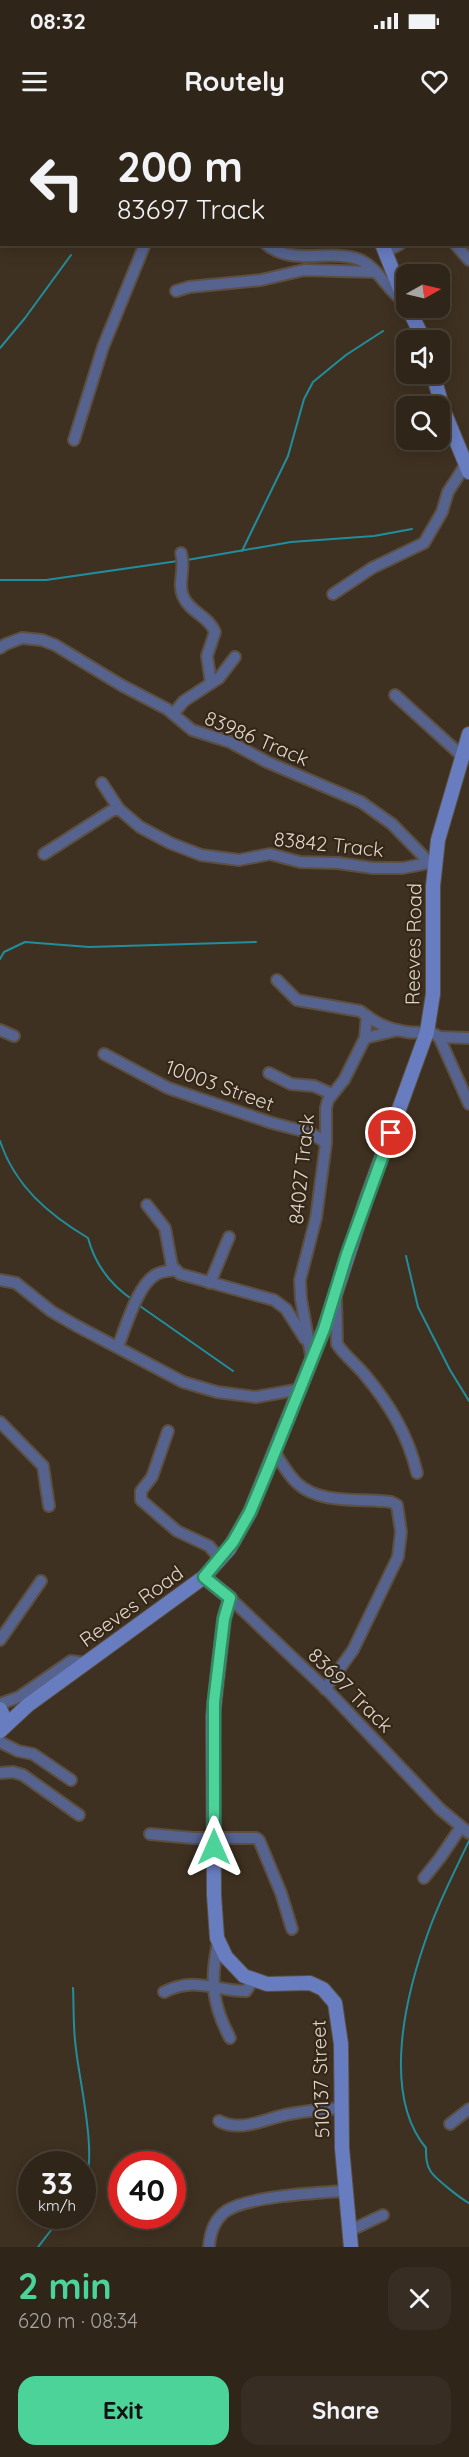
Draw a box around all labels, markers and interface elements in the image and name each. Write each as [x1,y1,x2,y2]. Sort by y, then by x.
text: 08:32 [30,7,86,35]
text: Routely [184,64,285,98]
icon: menu [18,65,51,98]
icon: heart [418,65,451,98]
text: 200 m [117,140,243,193]
icon: left [18,144,96,222]
text: 83697 Track [117,192,265,226]
north arrow [396,264,450,318]
map controls [396,264,450,450]
button: sound [396,330,450,384]
button: search [396,396,450,450]
street label: 83986 Track [201,705,313,771]
street label: 83842 Track [273,826,385,862]
street label: Reeves Road [399,883,427,1005]
street label: 10003 Street [162,1054,278,1116]
pin [365,1107,416,1158]
street label: 84027 Track [283,1112,319,1226]
icon: arrive [374,1116,407,1149]
street label: Reeves Road [74,1560,188,1652]
street label: 83697 Track [303,1642,399,1738]
position arrow [182,1815,246,1879]
street label: 510137 Street [305,2019,335,2139]
speed limit sign: 40 [108,2151,186,2229]
text: 33 [41,2164,73,2202]
text: km/h [38,2196,76,2215]
text: 2 min [18,2263,112,2308]
button: close [388,2267,451,2330]
text: 620 m · 08:34 [18,2308,138,2333]
button: Exit [18,2376,229,2445]
button: Share [241,2376,451,2445]

